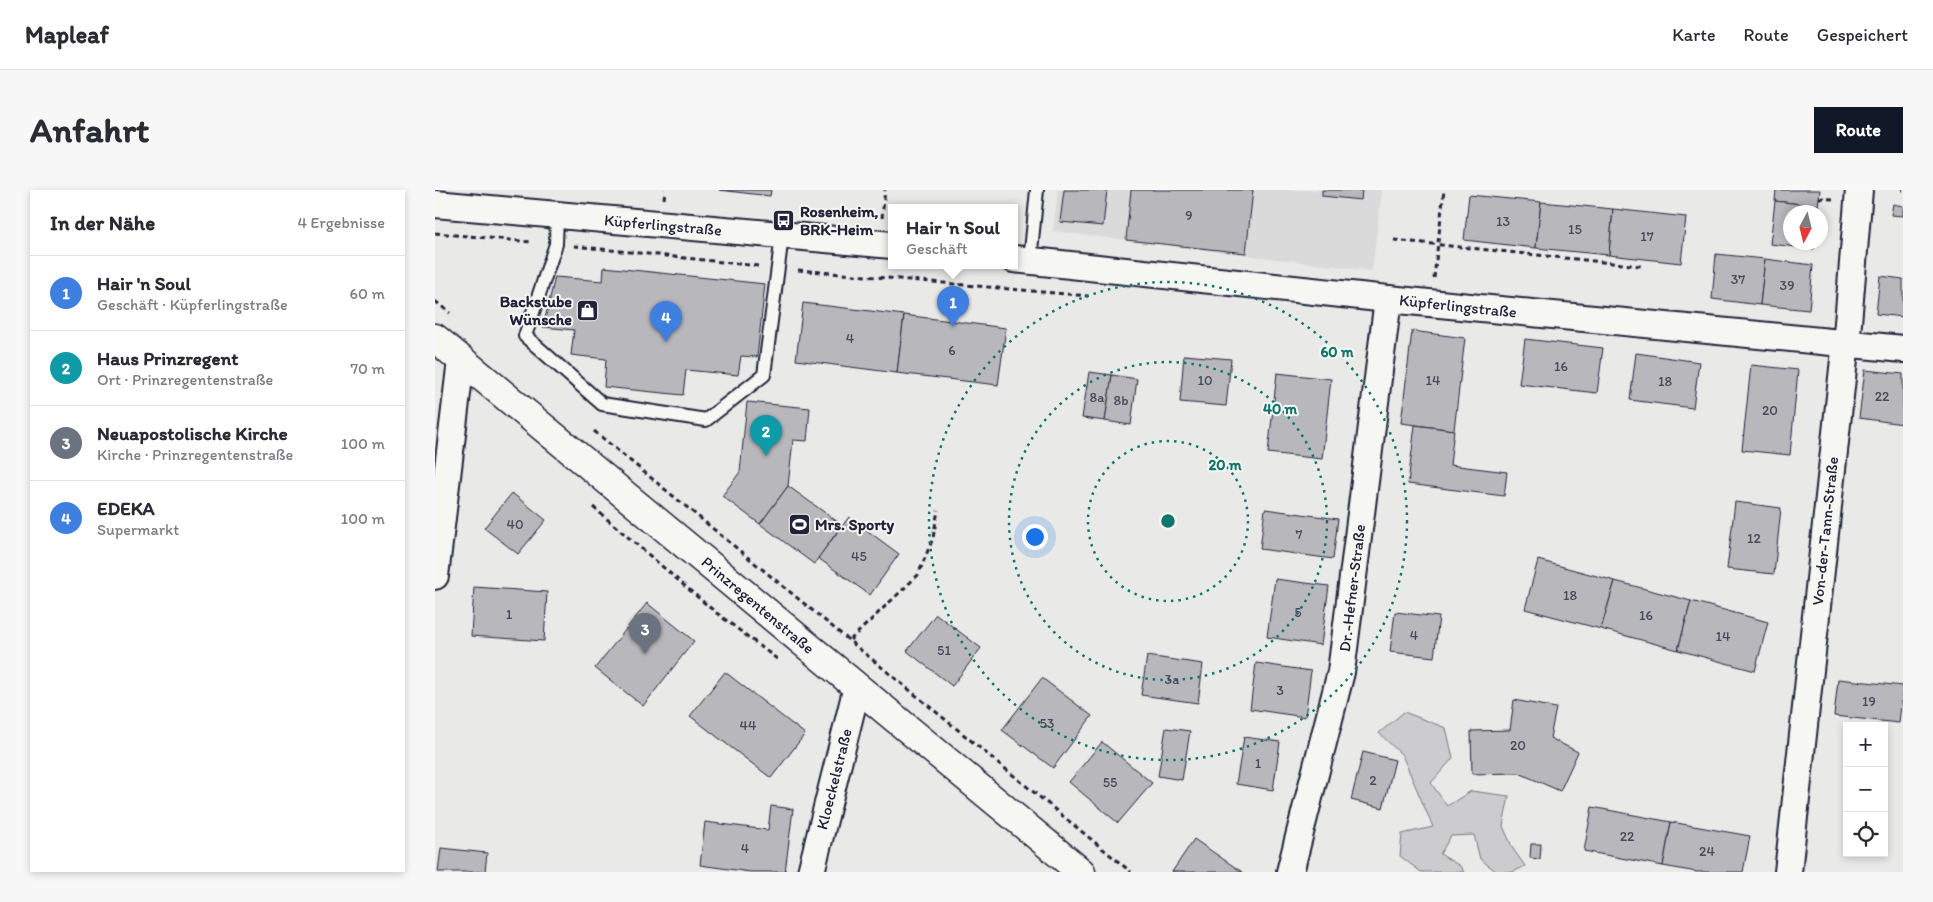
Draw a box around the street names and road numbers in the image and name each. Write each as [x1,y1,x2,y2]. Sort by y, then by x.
street label: Küpferlingstraße [603,210,723,240]
street label: Küpferlingstraße [1398,290,1518,322]
street label: Von-der-Tann-Straße [1808,456,1842,606]
street label: Dr.-Hefner-Straße [1335,523,1369,653]
street label: Prinzregentenstraße [698,552,818,658]
street label: Kloeckelstraße [812,726,856,832]

